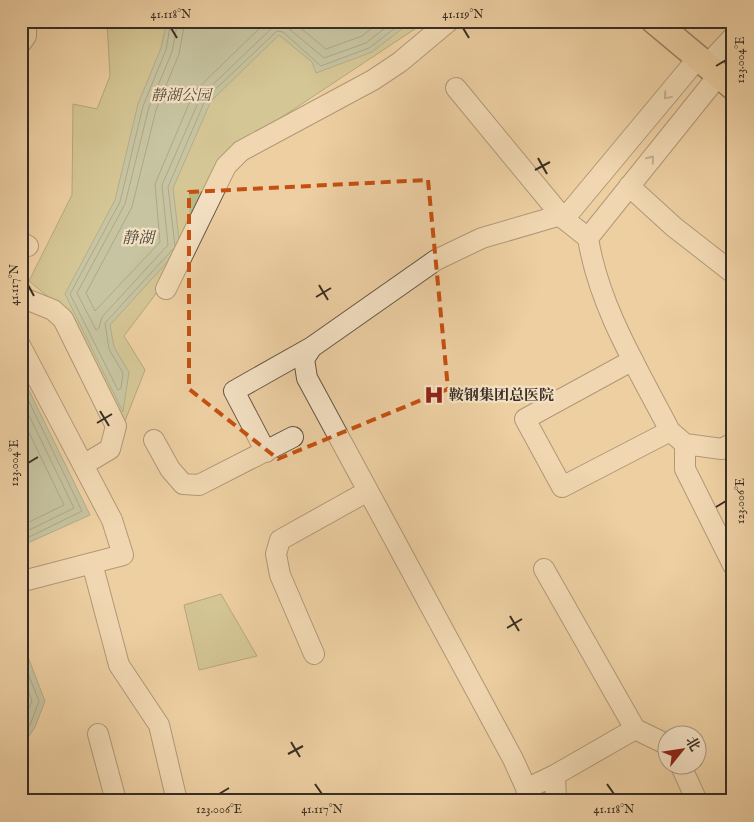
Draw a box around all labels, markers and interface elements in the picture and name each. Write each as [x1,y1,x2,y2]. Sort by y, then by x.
text: 41.118°N [151,7,192,22]
text: 41.119°N [442,7,484,22]
text: 123.004°E [733,37,748,83]
park label: 静湖公园 [151,86,213,105]
one-way arrow [663,90,672,99]
one-way arrow [646,156,654,165]
water label: 静湖 [122,229,157,249]
text: 41.117°N [7,264,22,306]
hospital icon: 鞍钢集团总医院 [423,384,445,406]
place label: 鞍钢集团总医院 [449,386,554,405]
text: 123.004°E [7,440,22,486]
text: 123.006°E [733,478,748,524]
north arrow [656,724,706,774]
text: 北 [681,733,704,755]
text: 123.006°E [196,802,242,817]
text: 41.117°N [301,802,343,817]
text: 41.118°N [594,802,635,817]

